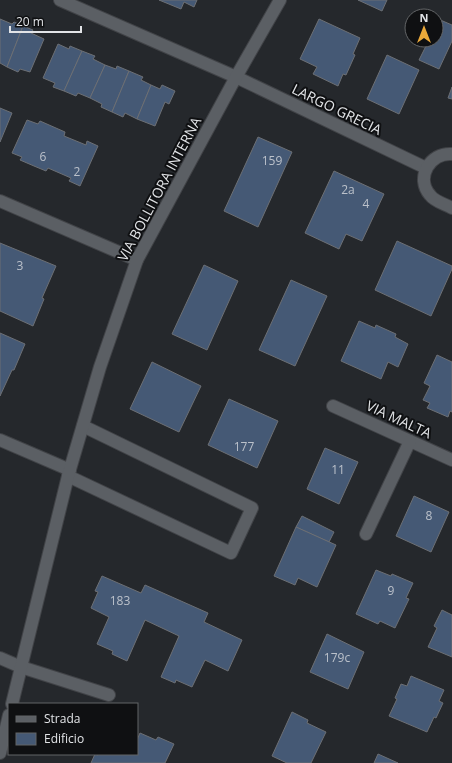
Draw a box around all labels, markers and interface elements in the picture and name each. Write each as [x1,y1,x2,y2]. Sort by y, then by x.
scale bar [10,8,81,34]
north arrow [404,8,444,48]
text: N [420,10,428,25]
text: 20 m [16,13,44,30]
street label: LARGO GRECIA [289,79,385,139]
street label: VIA BOLLITORA INTERNA [113,113,205,265]
house number: 6 [40,148,47,165]
house number: 159 [262,152,282,169]
house number: 2 [74,163,81,180]
house number: 2a [341,181,355,198]
house number: 4 [363,195,370,212]
house number: 3 [17,257,24,274]
street label: VIA MALTA [363,396,435,442]
house number: 177 [234,438,254,455]
house number: 11 [331,461,345,478]
house number: 8 [426,507,433,524]
house number: 9 [388,582,395,599]
house number: 183 [110,592,130,609]
house number: 179c [324,649,350,666]
legend [8,703,138,755]
text: Strada [44,710,80,727]
text: Edificio [44,730,84,747]

